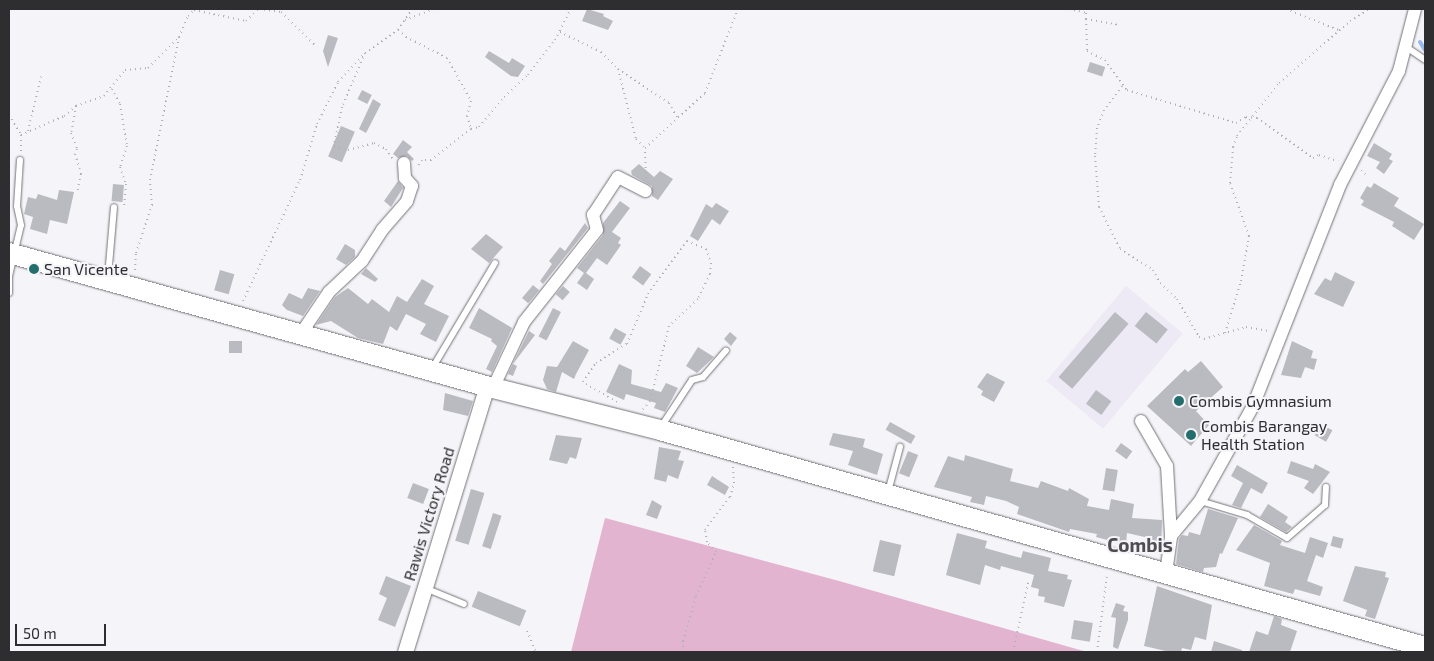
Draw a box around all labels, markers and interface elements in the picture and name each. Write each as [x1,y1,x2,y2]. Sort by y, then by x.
place label: San Vicente [44,259,129,279]
marker: San Vicente [28,263,40,275]
place label: Combis Gymnasium [1189,391,1332,411]
marker: Combis Gymnasium [1173,395,1185,407]
place label: Combis Barangay Health Station [1201,416,1327,454]
marker: Combis Barangay Health Station [1185,429,1197,441]
street label: Rawis Victory Road [399,444,459,584]
district label: Combis [1107,534,1173,556]
scale bar [18,614,109,646]
text: 50 m [23,624,57,642]

